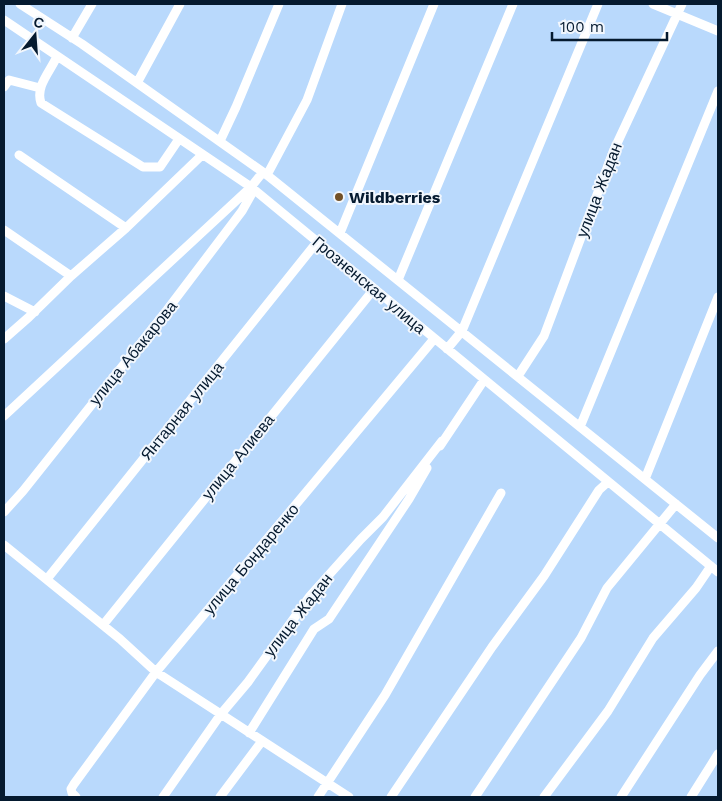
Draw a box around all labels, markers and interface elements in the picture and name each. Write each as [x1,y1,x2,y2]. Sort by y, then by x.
north arrow [10,10,60,60]
scale bar [552,10,667,42]
text: С [32,13,46,32]
text: 100 m [560,18,604,36]
street label: улица Жадан [572,140,626,240]
place label: Wildberries [349,188,441,207]
marker: Wildberries [333,191,345,203]
street label: Грозненская улица [309,232,429,338]
street label: улица Абакарова [85,297,181,409]
street label: Янтарная улица [136,358,228,464]
street label: улица Алиева [198,410,278,504]
street label: улица Бондаренко [199,500,303,618]
street label: улица Жадан [260,570,336,660]

